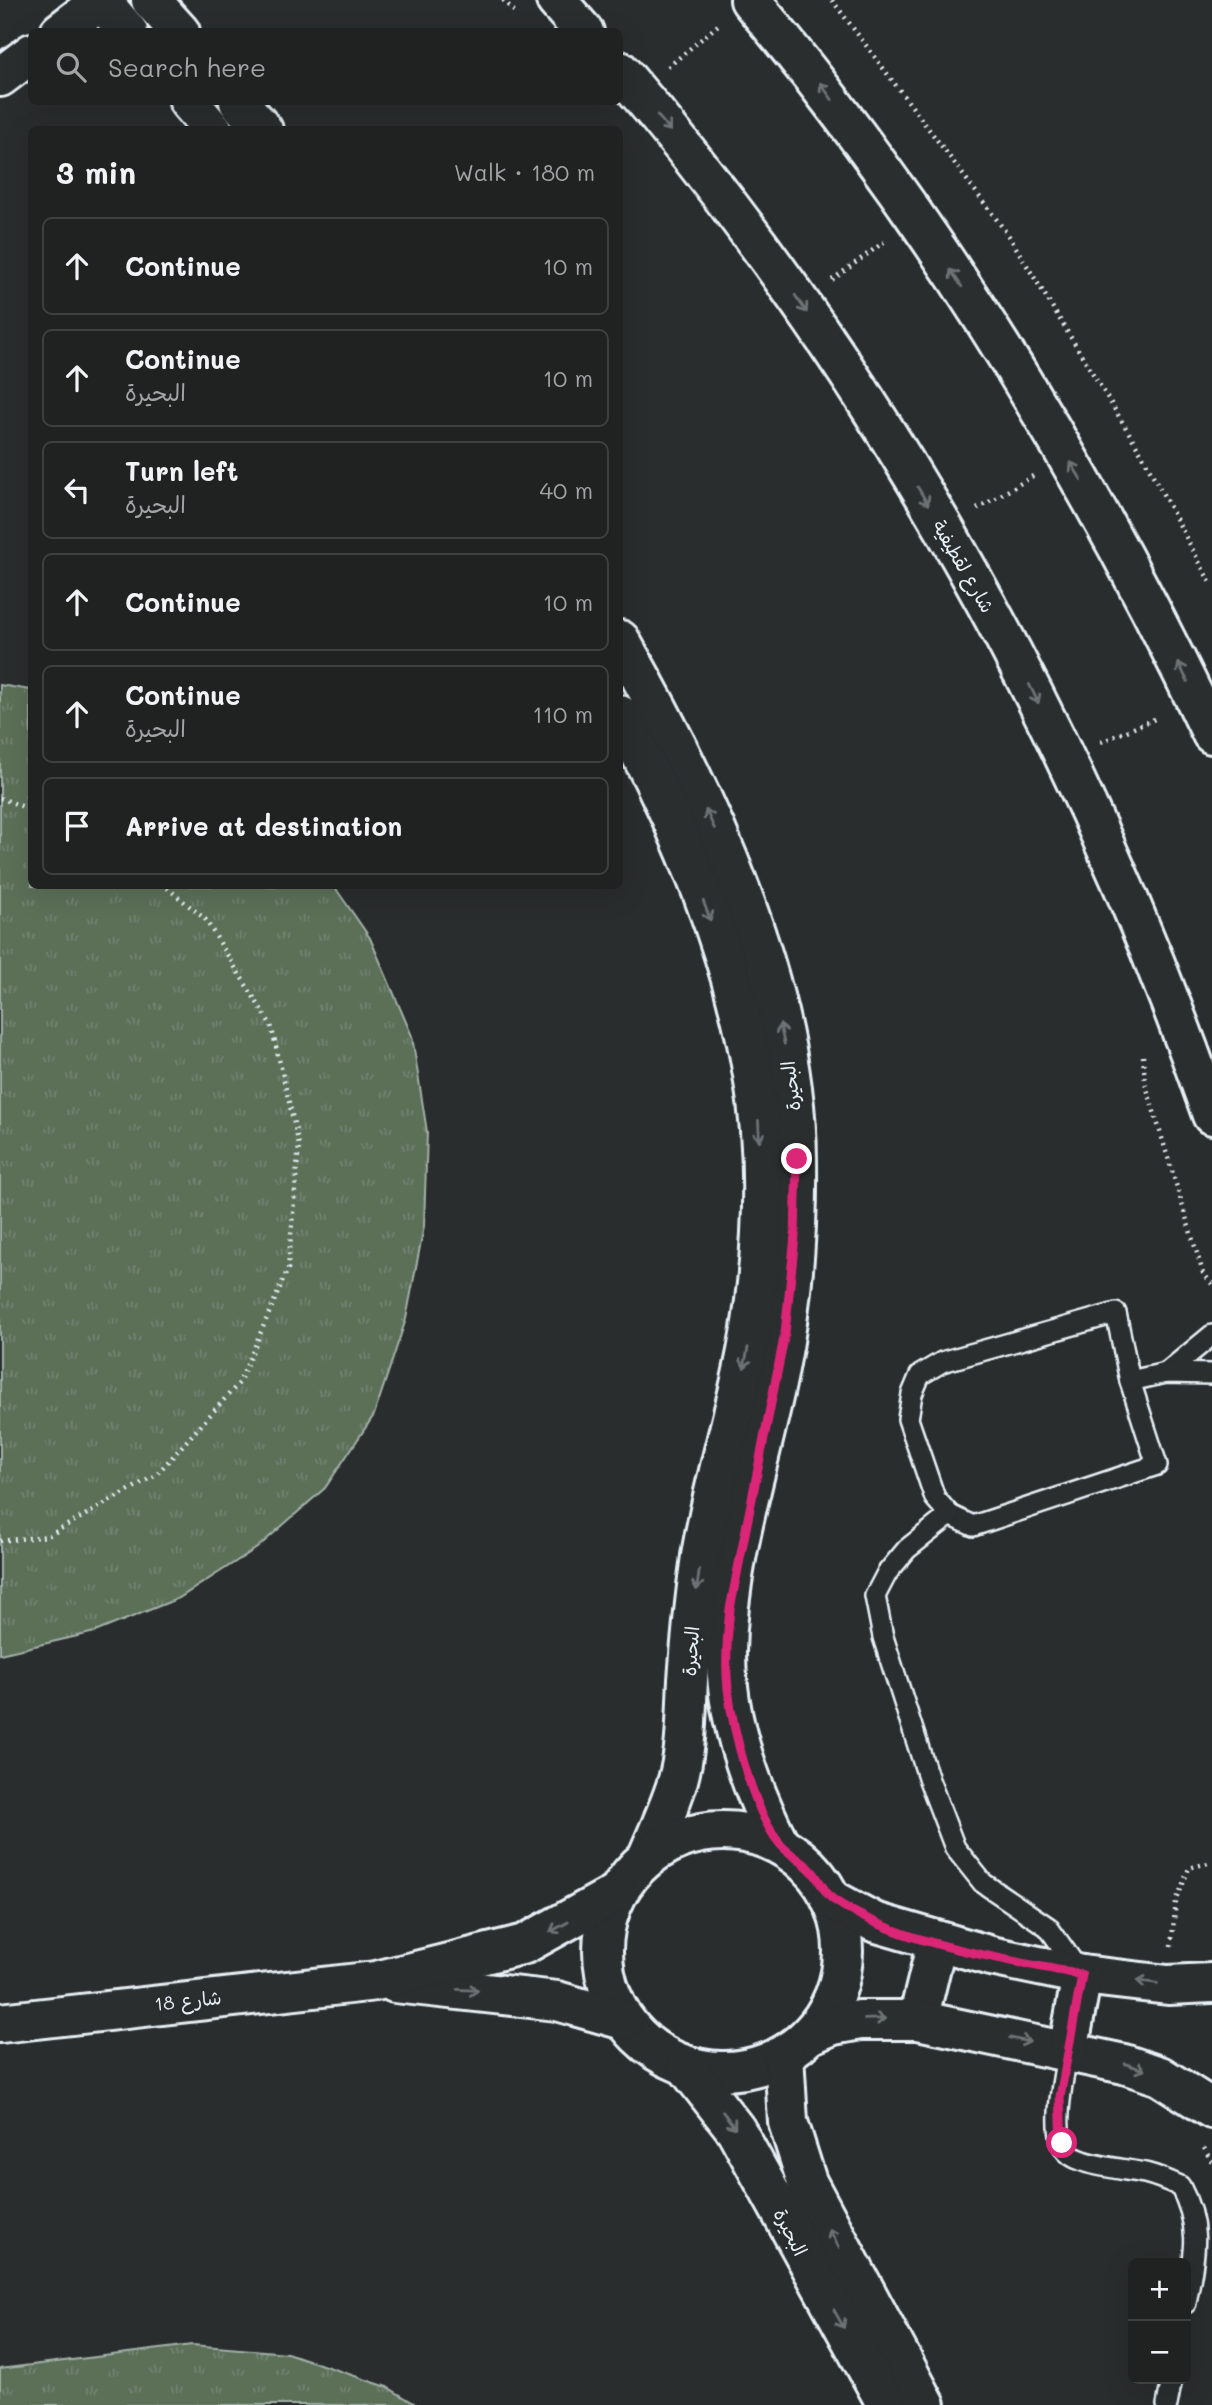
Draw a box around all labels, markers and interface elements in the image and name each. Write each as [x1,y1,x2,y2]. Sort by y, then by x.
search box [28,28,623,105]
icon: search [52,48,90,86]
text: Search here [108,50,266,84]
one-way arrow [819,82,834,101]
one-way arrow [656,113,672,131]
text: 3 min [56,152,136,192]
text: Walk · 180 m [454,157,595,187]
icon: ahead [58,247,96,285]
text: Continue [125,249,241,283]
text: 10 m [543,251,593,281]
one-way arrow [949,269,963,288]
one-way arrow [794,294,808,313]
text: Continue [125,342,241,376]
icon: ahead [58,359,96,397]
text: 10 m [543,363,593,393]
text: البحيرة [125,377,186,407]
text: Turn left [125,454,238,488]
one-way arrow [1069,462,1083,482]
icon: left [58,471,96,509]
text: 40 m [540,475,593,505]
one-way arrow [917,485,931,505]
text: البحيرة [125,489,186,519]
street label: شارع لقطيفية [926,515,1001,618]
icon: ahead [58,583,96,621]
text: Continue [125,585,241,619]
text: 10 m [543,587,593,617]
one-way arrow [1175,662,1189,683]
text: Continue [125,678,241,712]
one-way arrow [1027,683,1041,704]
icon: ahead [58,695,96,733]
text: 110 m [533,699,593,729]
text: البحيرة [125,713,186,743]
icon: arrive [58,807,96,845]
text: Arrive at destination [125,809,402,843]
one-way arrow [703,809,717,830]
one-way arrow [701,900,714,921]
one-way arrow [775,1023,789,1046]
street label: البحيرة [775,1060,805,1112]
one-way arrow [753,1120,766,1143]
route end [781,1143,812,1174]
one-way arrow [739,1346,753,1369]
one-way arrow [691,1568,704,1591]
street label: البحيرة [676,1625,704,1677]
one-way arrow [549,1920,569,1934]
one-way arrow [1136,1976,1159,1989]
street label: شارع 18 [153,1984,223,2018]
one-way arrow [456,1984,479,1997]
one-way arrow [863,2013,886,2026]
one-way arrow [1008,2035,1030,2048]
one-way arrow [1123,2062,1145,2074]
one-way arrow [721,2110,736,2128]
route start [1046,2127,1077,2158]
street label: البحيرة [768,2204,814,2260]
one-way arrow [827,2228,841,2248]
map controls [1128,2258,1191,2384]
button: + [1128,2258,1191,2321]
one-way arrow [832,2308,846,2328]
button: − [1128,2321,1191,2384]

